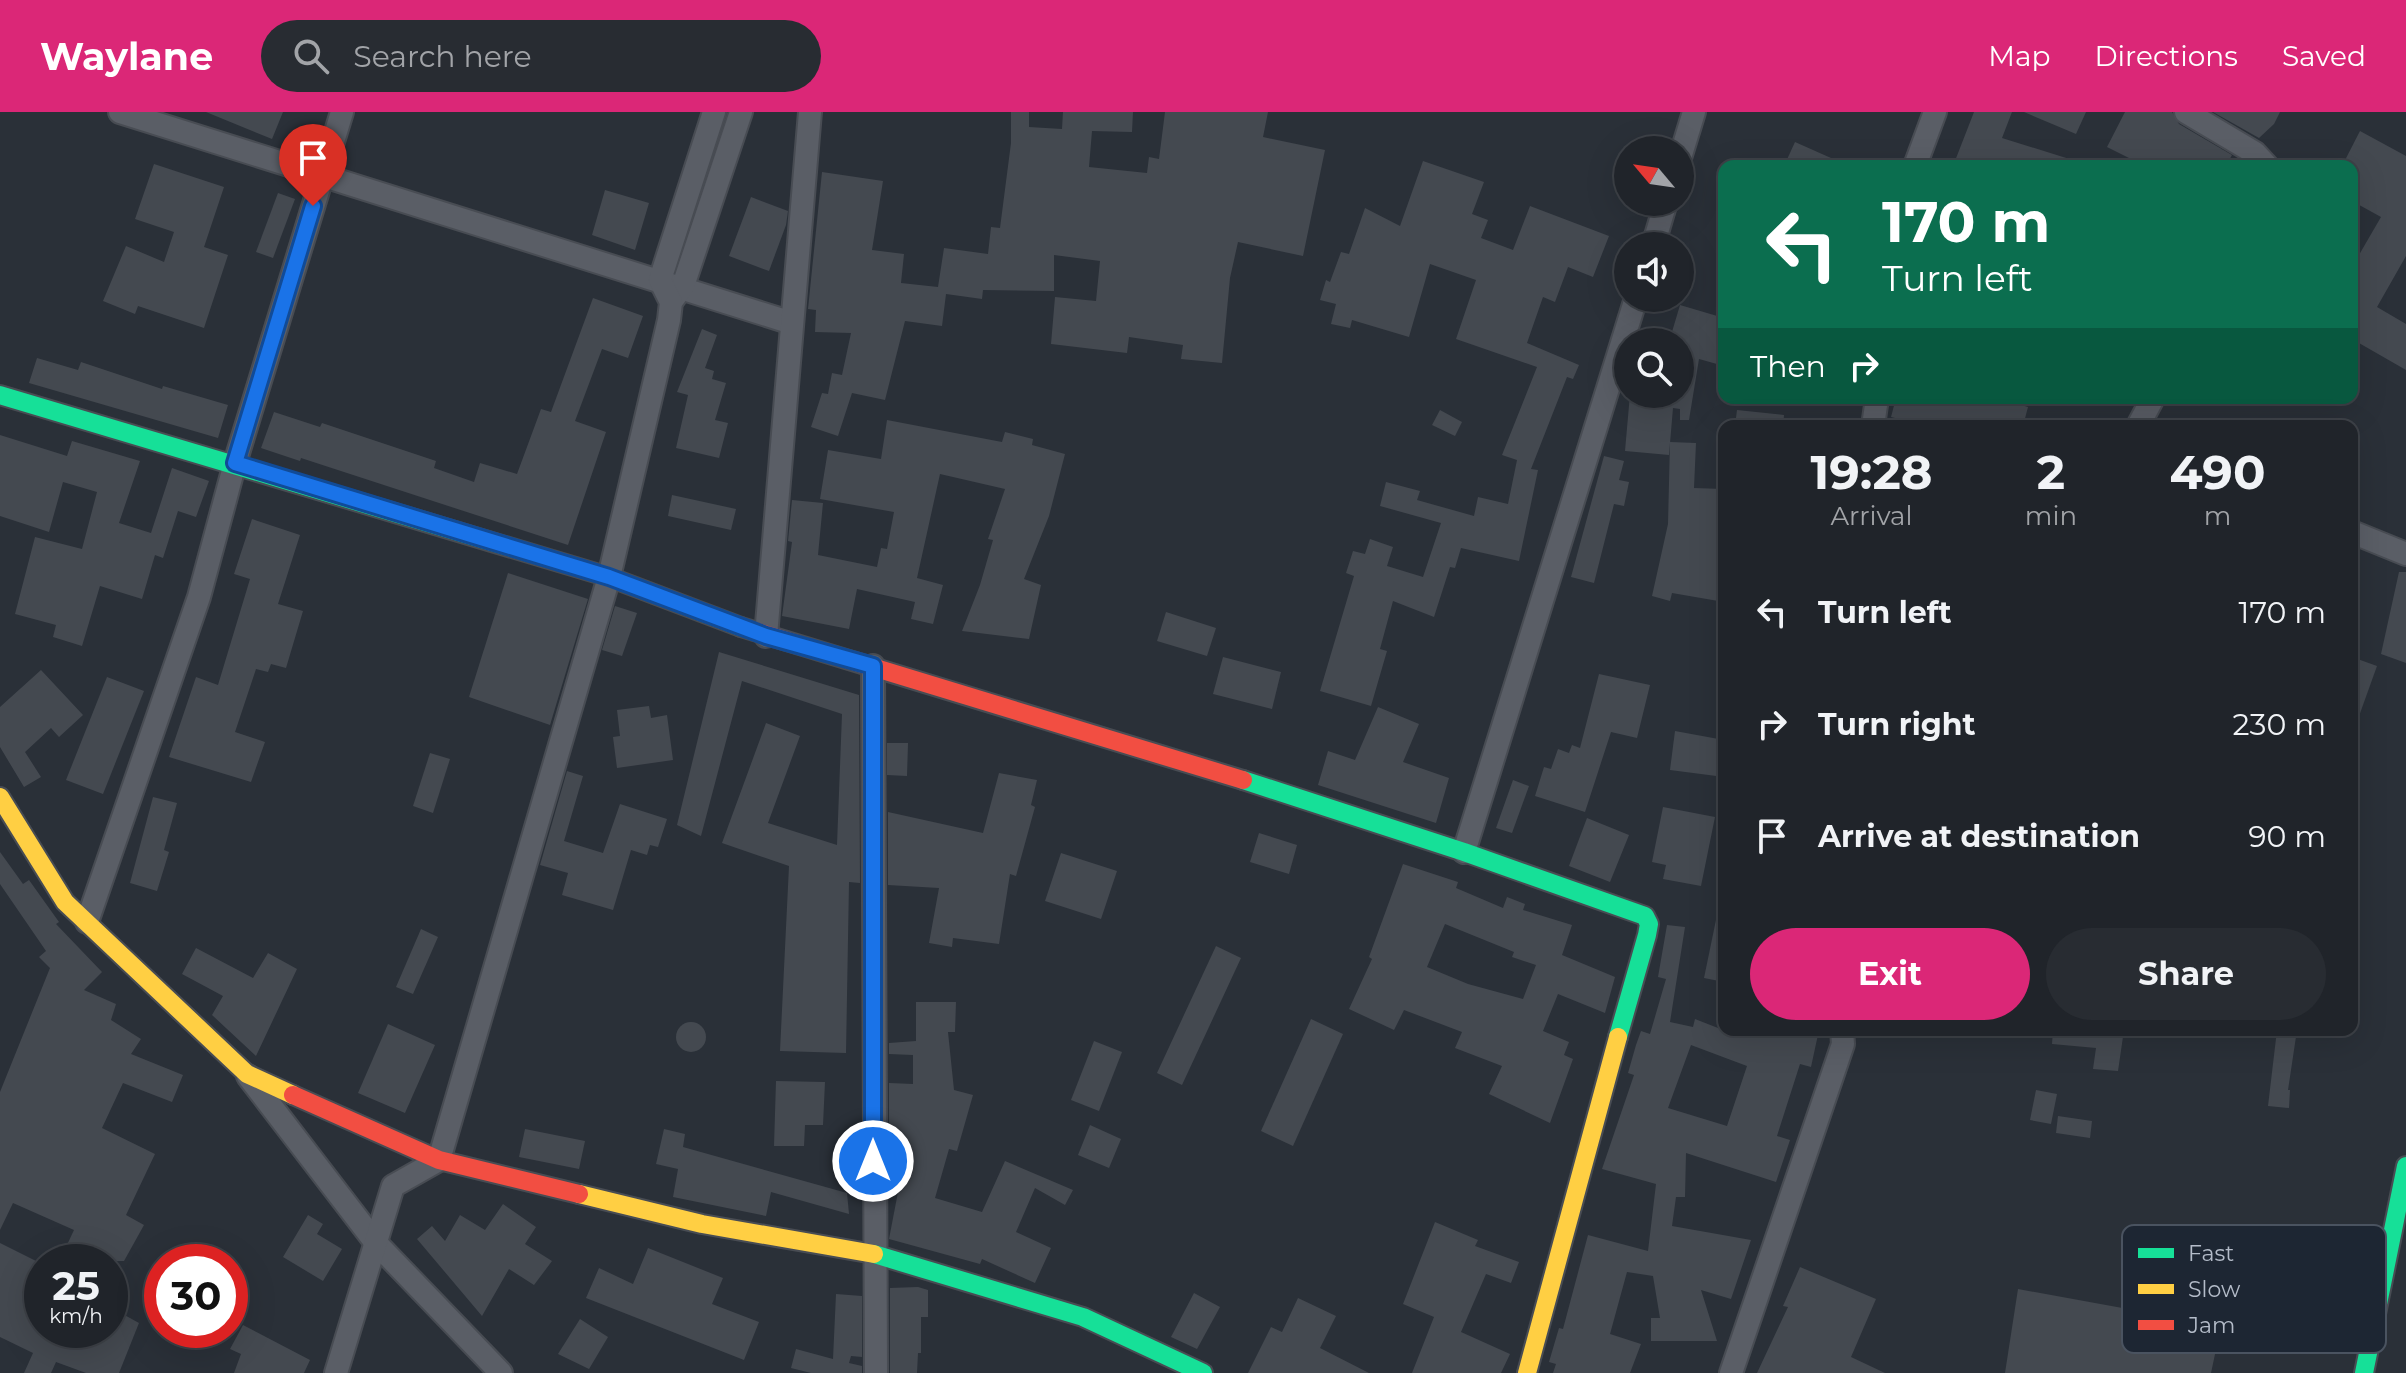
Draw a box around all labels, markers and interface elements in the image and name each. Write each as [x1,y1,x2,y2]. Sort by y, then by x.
search box [261,20,821,92]
text: Waylane [40,33,213,80]
icon: search [289,34,333,78]
text: Search here [353,38,532,75]
text: Map [1988,39,2050,73]
text: Directions [2094,39,2238,73]
text: Saved [2282,39,2366,73]
pin [279,124,347,206]
icon: arrive [291,136,335,180]
north arrow [1614,136,1694,216]
map controls [1614,136,1694,408]
text: 170 m [1882,188,2050,256]
icon: left [1750,192,1854,296]
button: sound [1614,232,1694,312]
text: Turn left [1882,256,2033,300]
button: search [1614,328,1694,408]
icon: right [1842,344,1886,388]
text: Then [1750,348,1826,385]
text: 19:28 [1810,443,1932,501]
text: 2 [2037,443,2065,501]
text: 490 [2169,443,2266,501]
text: Arrival [1830,500,1912,532]
text: min [2025,500,2077,532]
text: m [2204,500,2231,532]
icon: left [1750,590,1794,634]
text: Turn left [1818,594,1951,631]
text: 170 m [2239,594,2326,631]
icon: right [1750,702,1794,746]
text: Turn right [1818,706,1975,743]
text: 230 m [2232,706,2326,743]
icon: arrive [1750,814,1794,858]
text: Arrive at destination [1818,818,2140,855]
text: 90 m [2248,818,2326,855]
button: Exit [1750,928,2030,1020]
button: Share [2046,928,2326,1020]
position arrow [831,1119,915,1203]
legend [2122,1225,2386,1353]
text: Fast [2188,1240,2234,1267]
speed limit sign: 30 [144,1244,248,1348]
text: 25 [52,1261,100,1310]
text: Slow [2188,1276,2241,1303]
text: km/h [49,1304,103,1328]
text: Jam [2187,1312,2235,1339]

